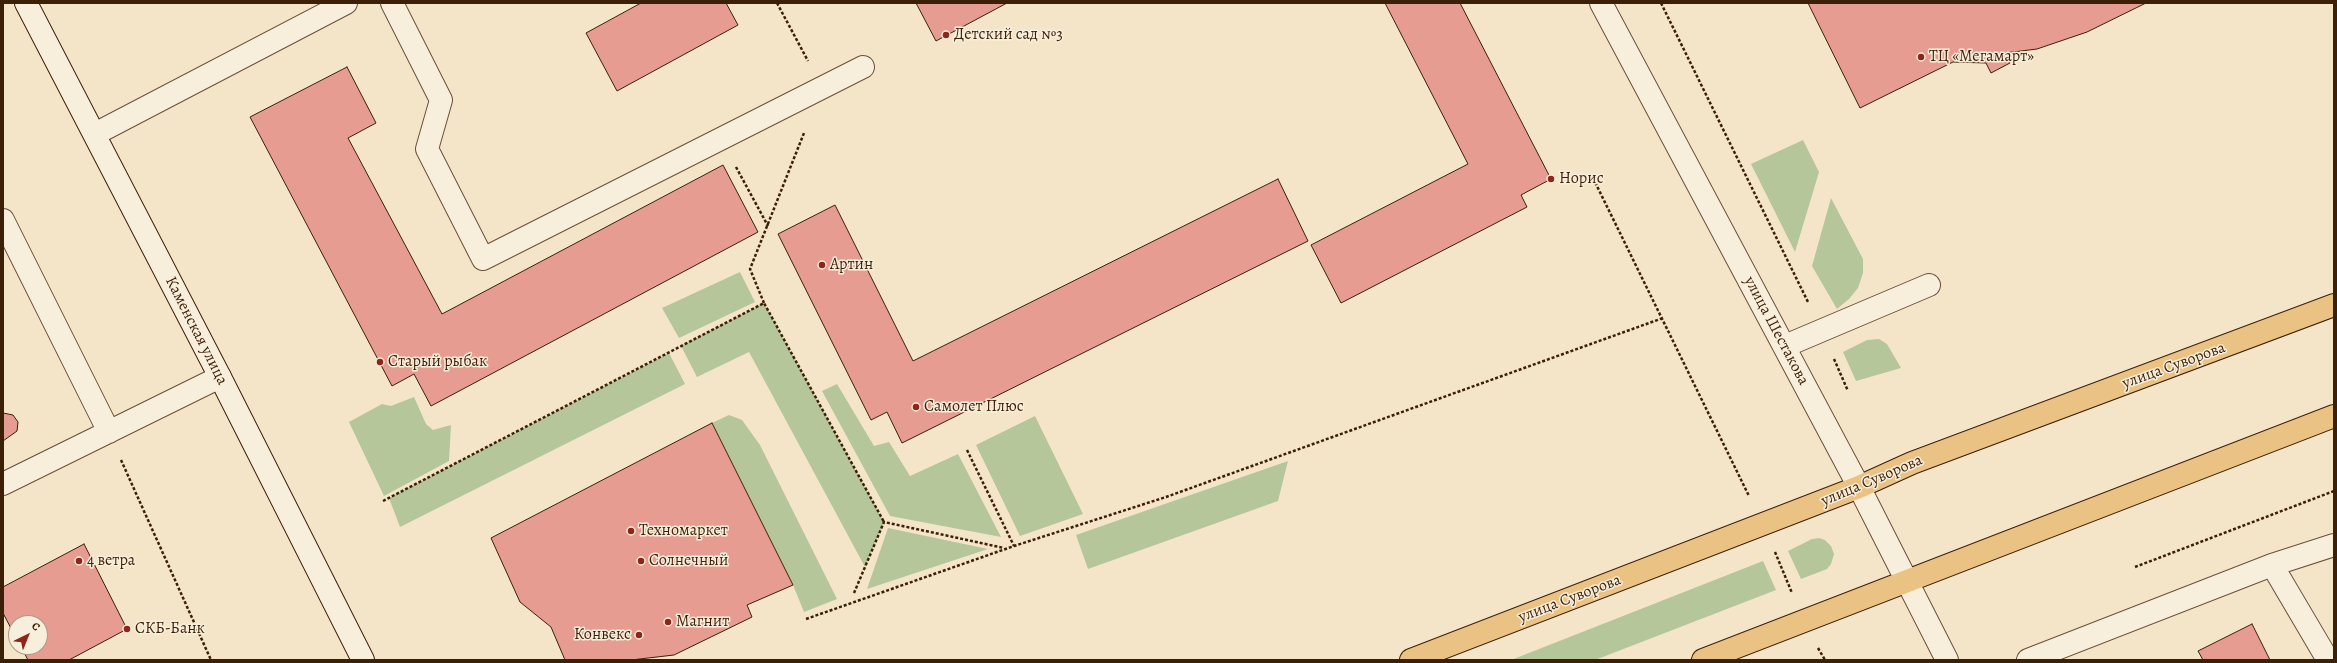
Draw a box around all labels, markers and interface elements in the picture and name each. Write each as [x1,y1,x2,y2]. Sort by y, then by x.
place label: Детский сад №3 [954,25,1063,45]
marker: Детский сад №3 [941,30,951,40]
place label: ТЦ «Мегамарт» [1929,47,2034,67]
marker: ТЦ «Мегамарт» [1916,52,1926,62]
place label: Норис [1559,169,1604,189]
marker: Норис [1546,174,1556,184]
place label: Артин [830,255,873,275]
marker: Артин [817,260,827,270]
street label: улица Шестакова [1739,273,1813,389]
street label: Каменская улица [160,274,232,388]
street label: улица Суворова [2120,338,2228,394]
place label: Старый рыбак [388,352,487,372]
marker: Старый рыбак [375,357,385,367]
place label: Самолет Плюс [924,397,1024,417]
marker: Самолет Плюс [911,402,921,412]
street label: улица Суворова [1818,451,1926,511]
place label: Техномаркет [639,521,728,541]
marker: Техномаркет [626,526,636,536]
place label: 4 ветра [87,551,135,571]
place label: Солнечный [649,551,728,571]
marker: 4 ветра [74,556,84,566]
marker: Солнечный [636,556,646,566]
street label: улица Суворова [1516,571,1624,627]
place label: Магнит [676,612,729,632]
north arrow [8,615,48,655]
marker: Магнит [663,617,673,627]
text: С [28,619,43,634]
place label: СКБ-Банк [135,619,205,639]
marker: СКБ-Банк [122,624,132,634]
place label: Конвекс [574,625,631,645]
marker: Конвекс [634,630,644,640]

